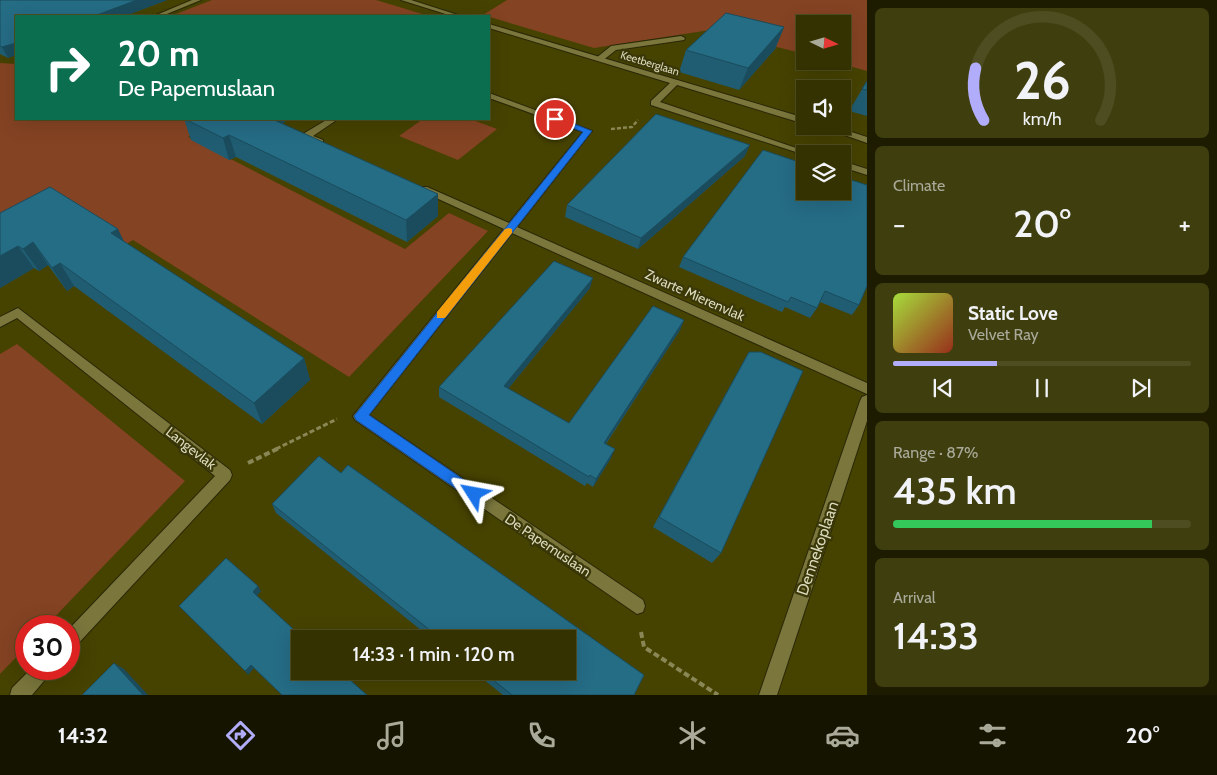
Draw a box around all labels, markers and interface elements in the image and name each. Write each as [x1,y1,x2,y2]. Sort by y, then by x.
north arrow [796,15,851,70]
map controls [796,15,851,200]
text: 20 m [118,32,200,75]
icon: right [35,35,100,100]
street label: Keetberglaan [619,47,681,79]
text: 26 [1014,49,1070,112]
text: De Papemuslaan [118,75,275,102]
button: sound [796,80,851,135]
pin [534,98,576,140]
icon: arrive [541,105,569,133]
text: km/h [1022,108,1062,129]
button: layers [796,145,851,200]
text: Climate [893,176,945,195]
text: 20° [1013,200,1071,247]
text: − [893,207,905,241]
text: + [1179,207,1191,241]
street label: Zwarte Mierenvlak [642,265,748,325]
text: Static Love [968,302,1058,325]
text: Velvet Ray [968,325,1039,344]
icon: previous [929,374,957,402]
icon: pause [1028,374,1056,402]
icon: next [1127,374,1155,402]
street label: Langevlak [162,423,220,474]
text: Range · 87% [893,443,979,462]
position arrow [447,467,499,519]
text: 435 km [893,467,1017,514]
street label: Dennekoplaan [792,498,842,598]
street label: De Papemuslaan [502,510,595,580]
text: Arrival [893,588,936,607]
text: 14:33 [893,612,979,659]
speed limit sign: 30 [15,615,80,680]
text: 14:33 · 1 min · 120 m [352,643,515,666]
icon: directions [223,718,258,753]
icon: music [374,718,409,753]
icon: phone [524,718,559,753]
icon: climate [675,718,710,753]
icon: car [825,718,860,753]
icon: filters [975,718,1010,753]
text: 14:32 [58,722,108,749]
text: 20° [1126,722,1159,749]

